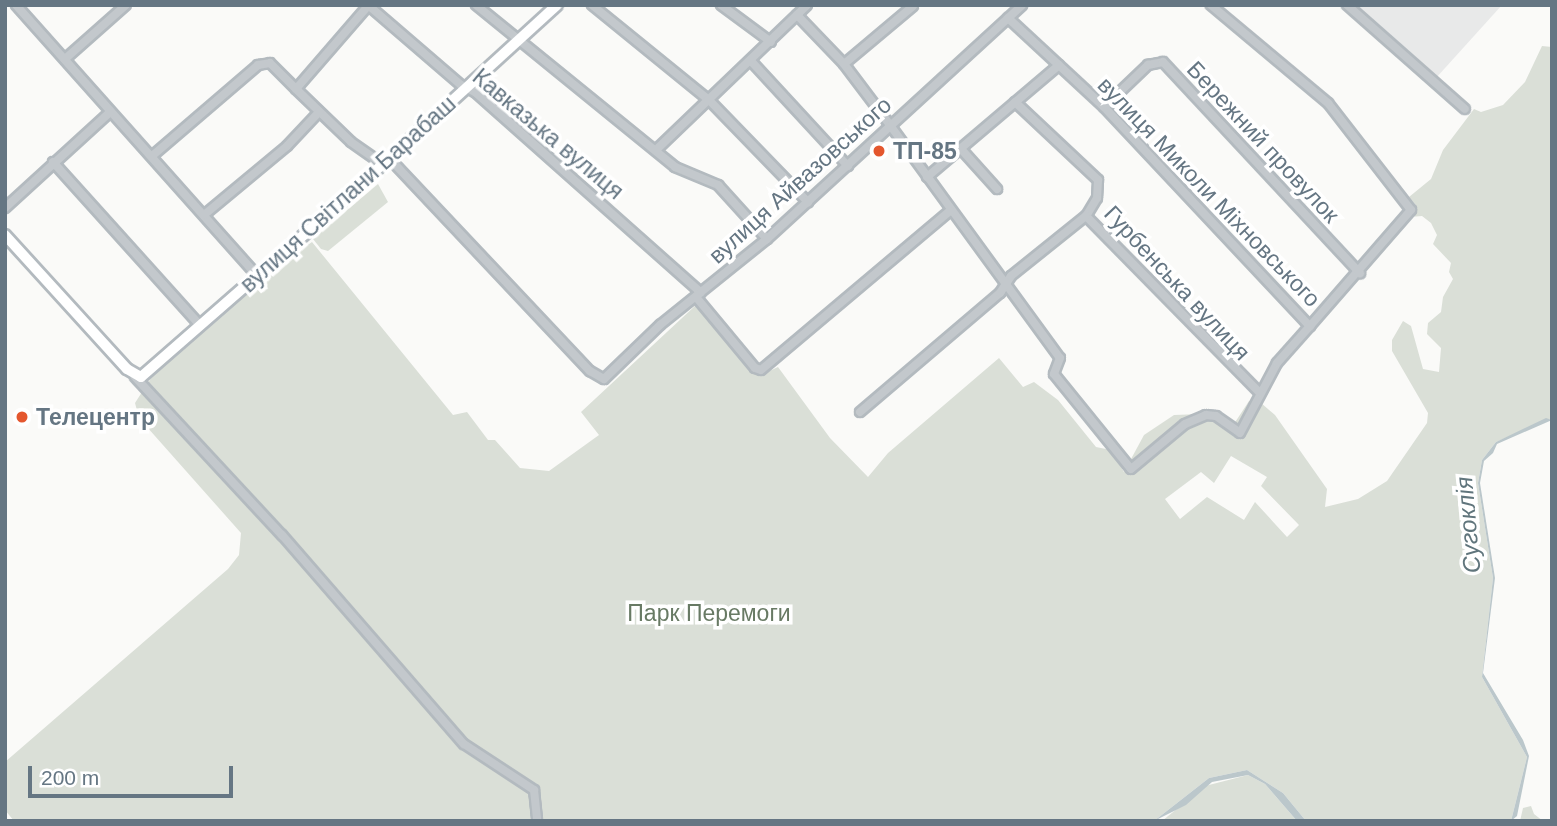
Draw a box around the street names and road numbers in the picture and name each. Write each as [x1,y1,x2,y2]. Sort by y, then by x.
street label: Бережний провулок [1181,56,1345,228]
street label: Кавказька вулиця [467,63,629,205]
street label: вулиця Миколи Міхновського [1092,71,1326,313]
street label: вулиця Світлани Барабаш [235,90,461,298]
street label: вулиця Айвазовського [703,91,897,269]
street label: Гурбенська вулиця [1098,200,1256,366]

